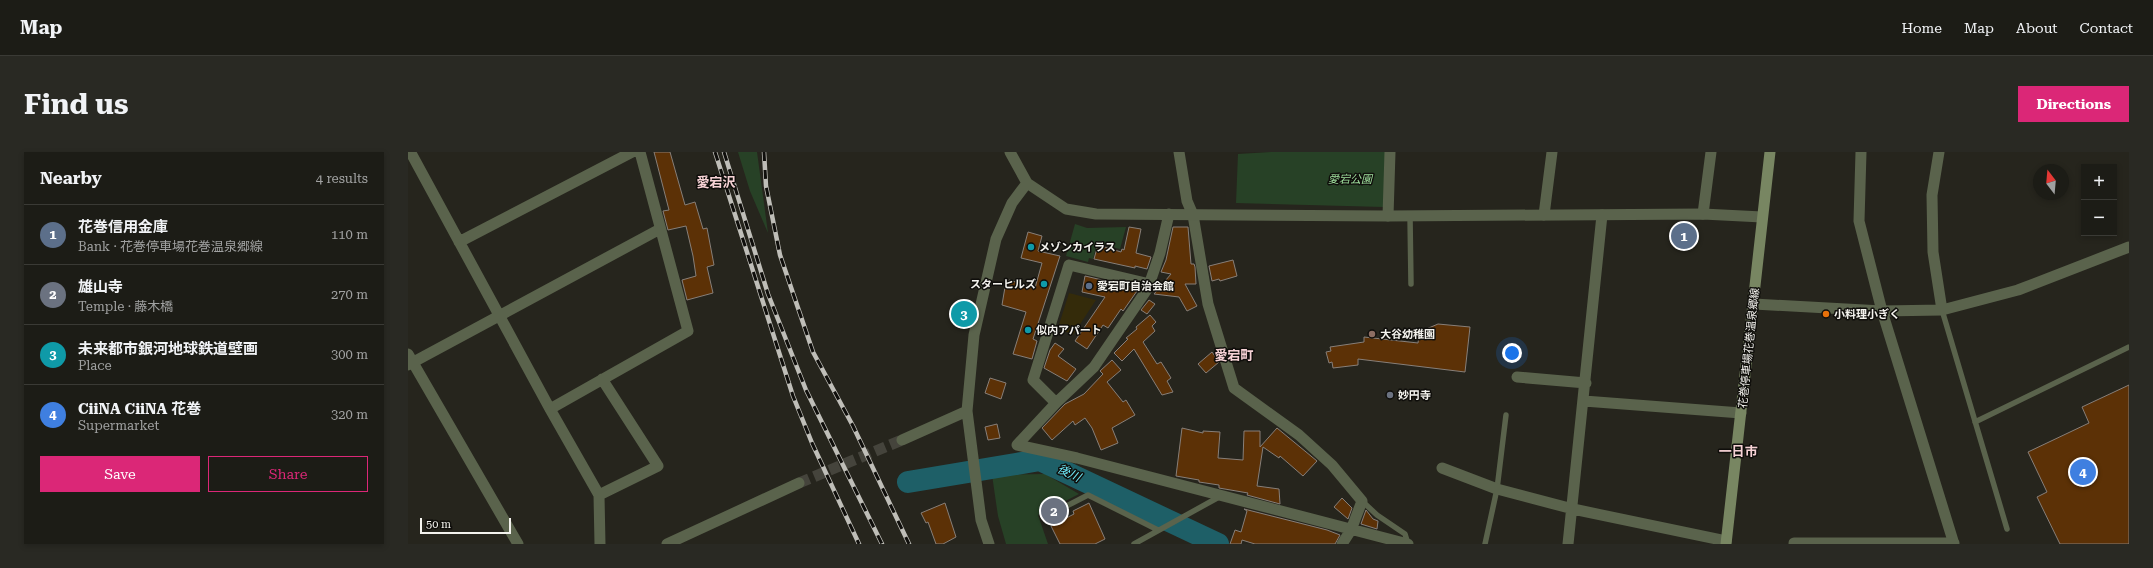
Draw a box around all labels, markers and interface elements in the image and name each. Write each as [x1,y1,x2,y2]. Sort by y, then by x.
text: Map [20,16,62,39]
text: Home [1901,20,1942,36]
text: Map [1964,20,1994,36]
text: About [2016,20,2058,36]
text: Contact [2080,20,2133,36]
button: Directions [2018,86,2129,122]
text: Find us [24,88,128,121]
north arrow [2033,164,2069,200]
map controls [2081,164,2117,236]
button: + [2081,164,2117,200]
text: Nearby [40,168,102,188]
text: 4 results [316,171,368,186]
park label: 愛宕公園 [1328,173,1374,186]
district label: 愛宕沢 [696,175,736,190]
button: − [2081,200,2117,236]
text: 花巻信用金庫 [78,218,168,236]
pin: 1 [1671,221,1697,251]
text: 1 [49,227,57,242]
text: 110 m [331,227,368,242]
text: Bank · 花巻停車場花巻温泉郷線 [78,239,263,254]
place label: メゾンカイラス [1039,241,1116,254]
marker: メゾンカイラス [1026,242,1036,252]
text: 雄山寺 [78,278,123,296]
place label: スターヒルズ [970,278,1036,291]
marker: スターヒルズ [1039,279,1049,289]
place label: 愛宕町自治会館 [1097,280,1174,293]
marker: 愛宕町自治会館 [1084,281,1094,291]
text: 2 [49,287,57,302]
text: 270 m [331,287,368,302]
street label: 花巻停車場花巻温泉郷線 [1736,287,1762,409]
text: Temple · 藤木橋 [78,299,173,314]
pin: 3 [951,299,977,329]
place label: 小料理小ぎく [1834,308,1900,321]
marker: 小料理小ぎく [1821,309,1831,319]
place label: 似内アパート [1036,324,1102,337]
marker: 似内アパート [1023,325,1033,335]
place label: 大谷幼稚園 [1380,328,1435,341]
marker: 大谷幼稚園 [1367,329,1377,339]
text: 未来都市銀河地球鉄道壁画 [78,340,258,358]
your location [1502,343,1522,363]
text: 3 [49,347,57,362]
text: 300 m [331,347,368,362]
district label: 愛宕町 [1214,348,1254,363]
text: Place [78,358,112,373]
place label: 妙円寺 [1398,389,1431,402]
marker: 妙円寺 [1385,390,1395,400]
text: CiiNA CiiNA 花巻 [78,400,201,418]
text: 4 [49,407,57,422]
text: 320 m [331,407,368,422]
text: Supermarket [78,418,159,433]
district label: 一日市 [1718,444,1758,459]
button: Save [40,456,200,492]
button: Share [208,456,368,492]
pin: 4 [2070,457,2096,487]
water label: 後川 [1055,462,1085,485]
pin: 2 [1041,496,1067,526]
scale bar [420,516,511,535]
text: 50 m [426,518,451,531]

